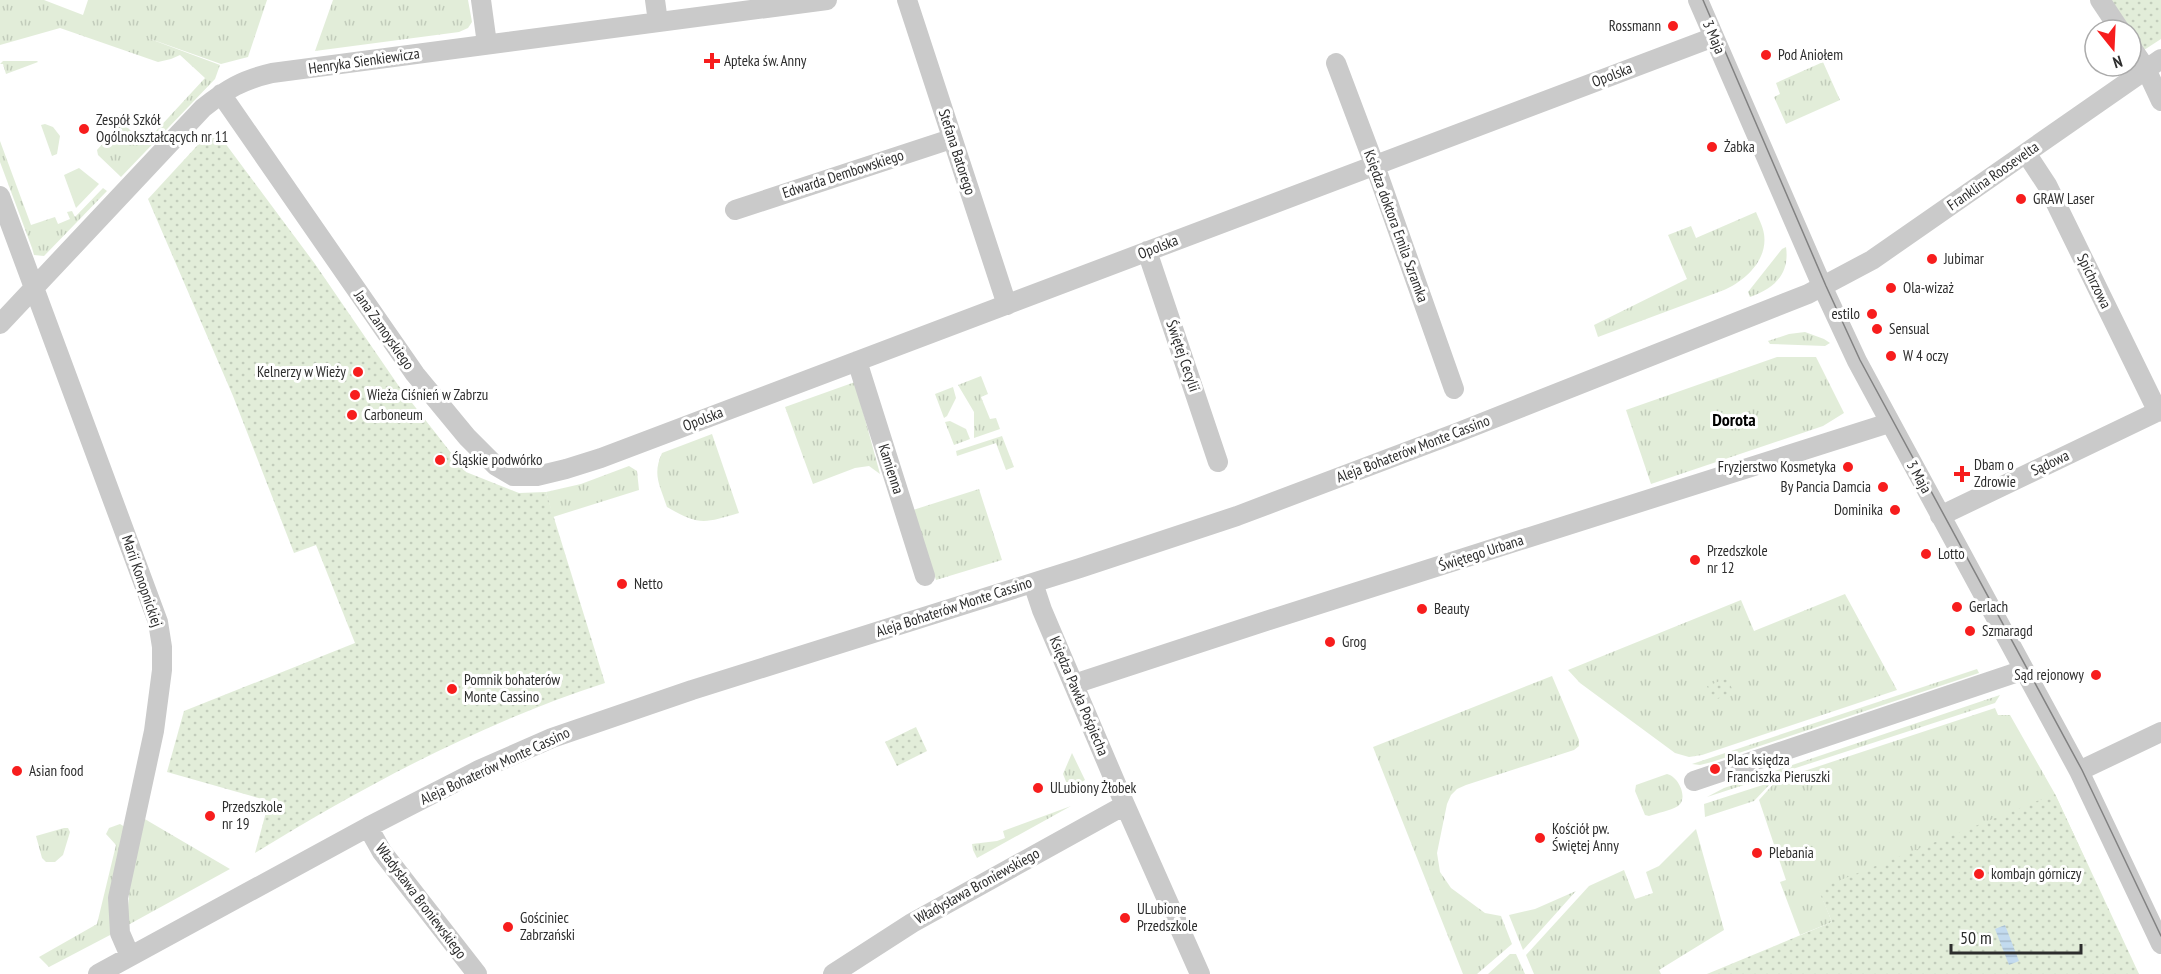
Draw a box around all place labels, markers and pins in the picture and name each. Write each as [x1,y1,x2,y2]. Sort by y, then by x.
place label: Rossmann [1609,16,1661,35]
marker: Rossmann [1666,19,1680,33]
place label: Pod Aniołem [1778,45,1843,64]
marker: Pod Aniołem [1759,48,1773,62]
place label: Apteka św. Anny [724,51,807,70]
marker: Apteka św. Anny [705,54,719,68]
place label: Zespół Szkół Ogólnokształcących nr 11 [96,110,228,146]
marker: Zespół Szkół Ogólnokształcących nr 11 [77,122,91,136]
place label: Żabka [1724,137,1755,156]
marker: Żabka [1705,140,1719,154]
place label: GRAW Laser [2033,189,2095,208]
marker: GRAW Laser [2014,192,2028,206]
place label: Jubimar [1943,249,1985,268]
marker: Jubimar [1925,252,1939,266]
place label: Ola-wizaż [1903,278,1954,297]
marker: Ola-wizaż [1884,281,1898,295]
place label: estilo [1831,304,1860,323]
marker: estilo [1865,307,1879,321]
place label: Sensual [1889,319,1930,338]
marker: Sensual [1870,322,1884,336]
place label: W 4 oczy [1903,346,1949,365]
marker: W 4 oczy [1884,349,1898,363]
place label: Kelnerzy w Wieży [257,362,346,381]
marker: Kelnerzy w Wieży [351,365,365,379]
place label: Wieża Ciśnień w Zabrzu [367,385,488,404]
marker: Wieża Ciśnień w Zabrzu [348,388,362,402]
place label: Carboneum [364,405,423,424]
marker: Carboneum [345,408,359,422]
place label: Śląskie podwórko [452,450,542,469]
marker: Śląskie podwórko [433,453,447,467]
place label: Dbam o Zdrowie [1974,455,2016,491]
place label: Fryzjerstwo Kosmetyka [1718,457,1836,476]
marker: Fryzjerstwo Kosmetyka [1841,460,1855,474]
marker: Dbam o Zdrowie [1955,467,1969,481]
place label: By Pancia Damcia [1781,477,1871,496]
marker: By Pancia Damcia [1876,480,1890,494]
place label: Dominika [1834,500,1883,519]
marker: Dominika [1888,503,1902,517]
place label: Przedszkole nr 12 [1707,541,1768,577]
place label: Lotto [1938,544,1965,563]
marker: Lotto [1919,547,1933,561]
marker: Przedszkole nr 12 [1688,553,1702,567]
place label: Netto [634,574,663,593]
marker: Netto [615,577,629,591]
place label: Gerlach [1969,597,2008,616]
place label: Beauty [1434,599,1470,618]
marker: Gerlach [1950,600,1964,614]
marker: Beauty [1415,602,1429,616]
place label: Szmaragd [1982,621,2033,640]
marker: Szmaragd [1963,624,1977,638]
place label: Grog [1342,632,1366,651]
marker: Grog [1323,635,1337,649]
place label: Sąd rejonowy [2014,665,2084,684]
marker: Sąd rejonowy [2089,668,2103,682]
place label: Pomnik bohaterów Monte Cassino [464,670,560,706]
marker: Pomnik bohaterów Monte Cassino [445,682,459,696]
place label: Plac księdza Franciszka Pieruszki [1727,750,1830,786]
place label: Asian food [29,761,83,780]
marker: Plac księdza Franciszka Pieruszki [1708,762,1722,776]
marker: Asian food [10,764,24,778]
place label: ULubiony Żłobek [1050,778,1137,797]
marker: ULubiony Żłobek [1031,781,1045,795]
place label: Przedszkole nr 19 [222,797,283,833]
marker: Przedszkole nr 19 [203,809,217,823]
place label: Kościół pw. Świętej Anny [1552,819,1619,855]
marker: Kościół pw. Świętej Anny [1533,831,1547,845]
place label: Plebania [1769,843,1814,862]
marker: Plebania [1750,846,1764,860]
place label: kombajn górniczy [1991,864,2082,883]
marker: kombajn górniczy [1972,867,1986,881]
place label: ULubione Przedszkole [1137,899,1198,935]
place label: Gościniec Zabrzański [520,908,575,944]
marker: ULubione Przedszkole [1118,911,1132,925]
marker: Gościniec Zabrzański [501,920,515,934]

